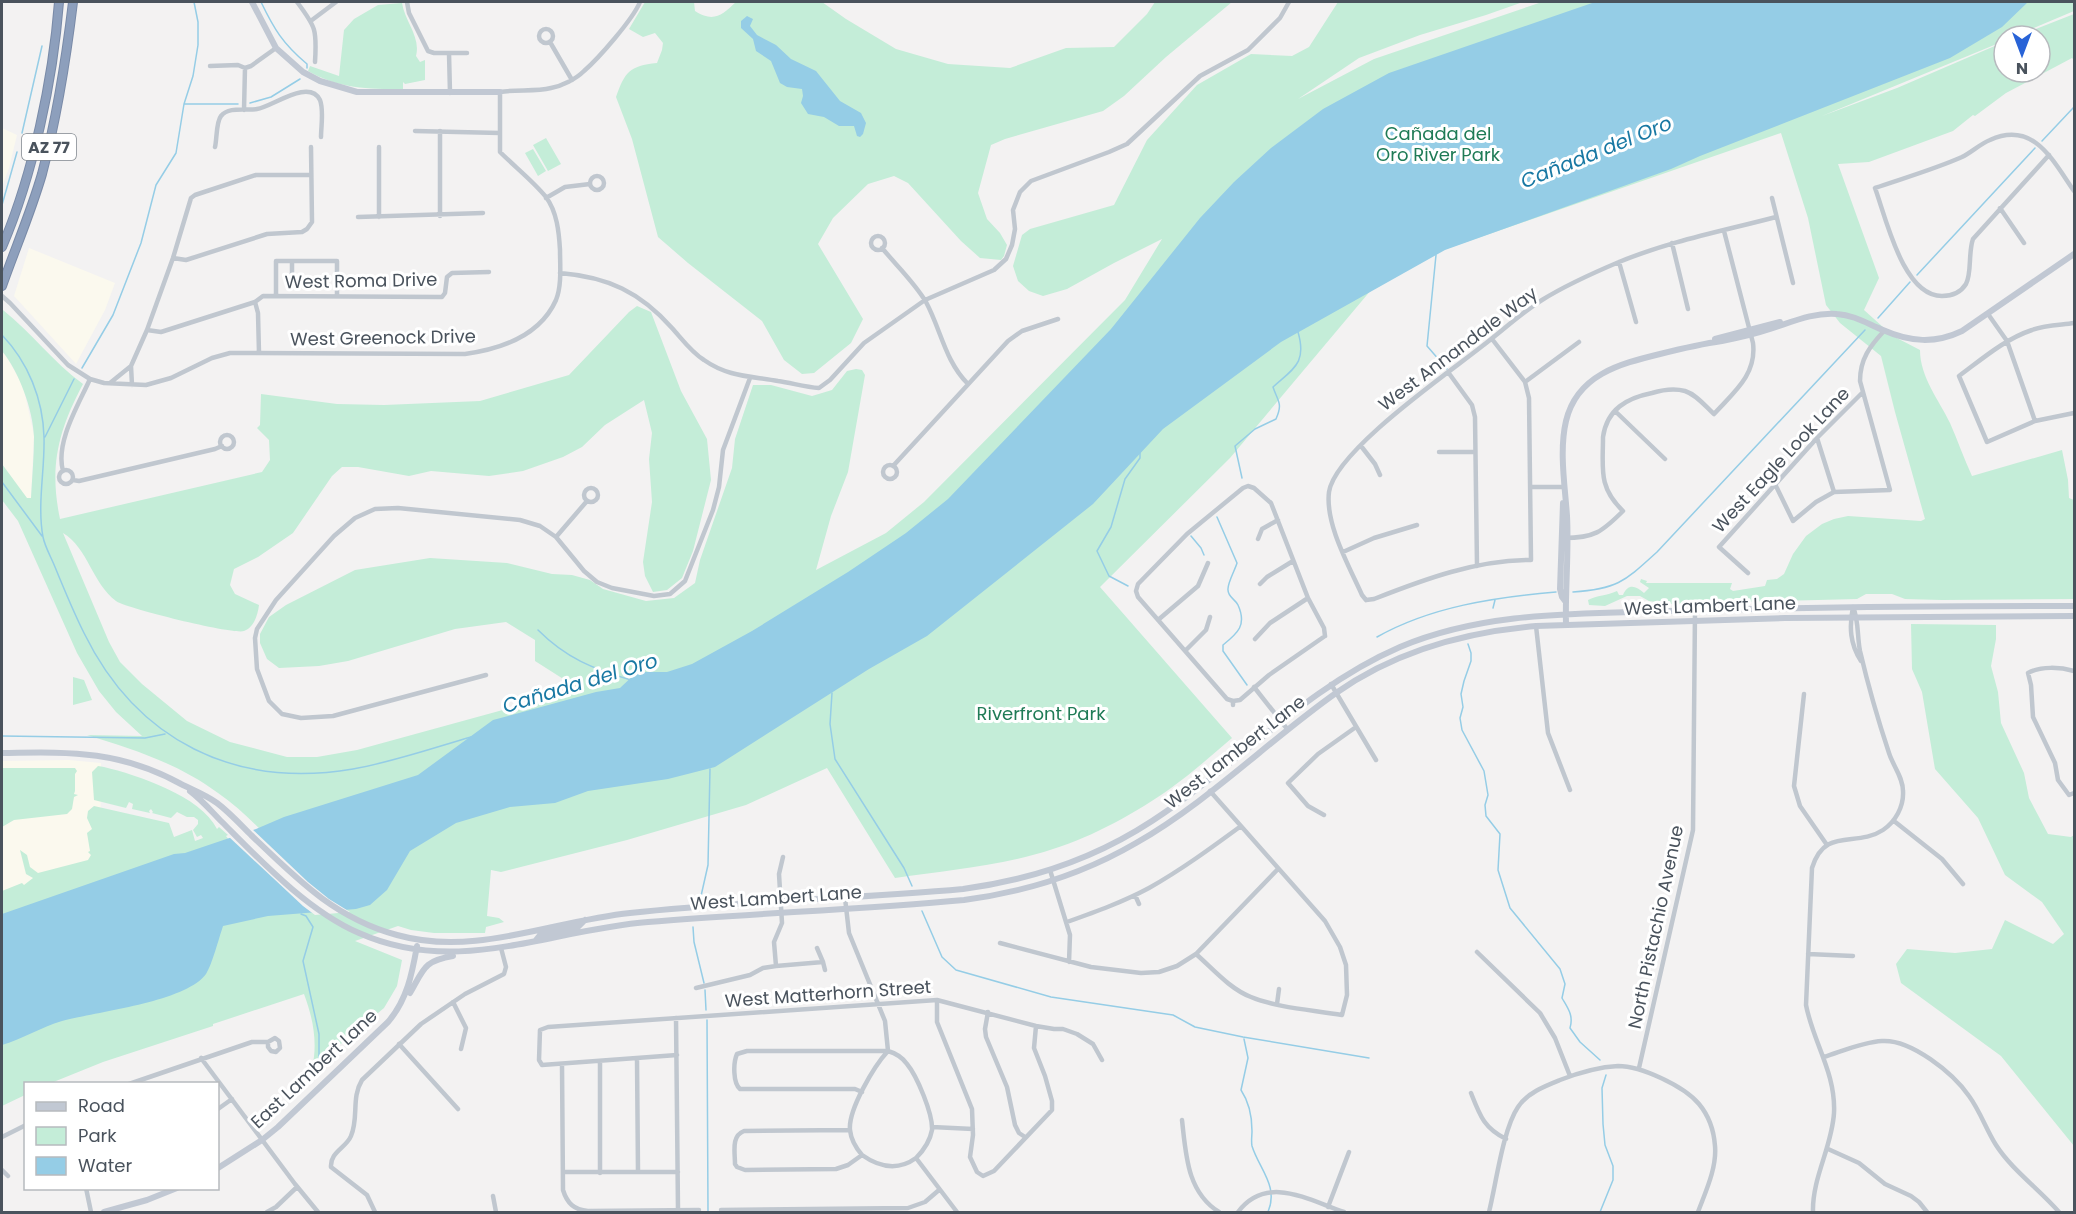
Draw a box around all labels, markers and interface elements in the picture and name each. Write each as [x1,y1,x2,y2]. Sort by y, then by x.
north arrow [1992,24,2052,84]
text: N [2016,57,2028,80]
water label: Cañada del Oro [1516,109,1676,195]
park label: Cañada del Oro River Park [1376,121,1501,167]
road number: AZ 77 [22,134,76,160]
street label: West Roma Drive [284,267,437,294]
street label: West Annandale Way [1373,281,1542,417]
street label: West Greenock Drive [290,323,476,352]
street label: West Eagle Look Lane [1706,381,1855,538]
street label: West Lambert Lane [1624,590,1796,621]
water label: Cañada del Oro [499,646,661,720]
street label: West Lambert Lane [1159,689,1310,814]
park label: Riverfront Park [977,701,1106,726]
street label: North Pistachio Avenue [1622,823,1689,1031]
street label: West Lambert Lane [689,879,863,916]
street label: West Matterhorn Street [724,974,932,1013]
street label: East Lambert Lane [245,1003,382,1134]
legend [24,1082,219,1190]
text: Road [78,1093,125,1118]
text: Park [78,1123,117,1148]
text: Water [78,1153,132,1178]

